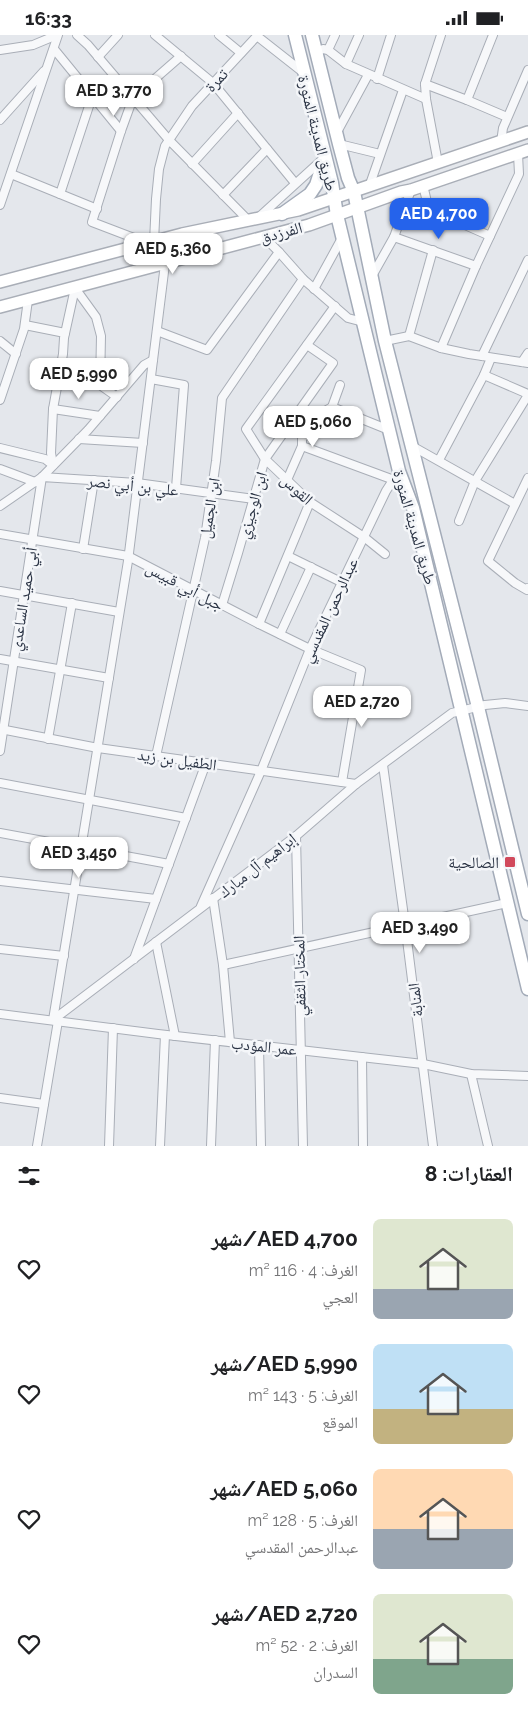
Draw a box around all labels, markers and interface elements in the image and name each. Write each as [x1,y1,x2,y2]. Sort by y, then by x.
text: 16:33 [25,7,72,29]
street label: تمرة [201,64,232,96]
street label: طريق المدينة المنورة [293,73,341,193]
pin: AED 3,770 [57,74,171,117]
text: AED 3,770 [76,81,152,100]
pin: AED 4,700 [382,197,496,240]
text: AED 4,700 [401,204,477,223]
street label: الفرزدق [258,218,305,248]
pin: AED 5,360 [116,233,230,275]
text: AED 5,360 [135,239,211,258]
pin: AED 5,990 [22,357,136,400]
text: AED 5,990 [41,364,117,383]
pin: AED 5,060 [256,405,370,448]
text: AED 5,060 [274,412,352,431]
street label: طريق المدينة المنورة [388,468,440,587]
street label: ابن الوجيزي [234,470,274,542]
street label: القوس [276,470,317,510]
street label: علي بن أبي نصر [85,471,179,503]
street label: ابن الجميل [195,476,225,540]
street label: أبي حميد الساعدي [6,546,44,653]
street label: عبدالرحمن المقدسي [297,555,365,667]
street label: جبل أبي قبيس [141,558,227,618]
pin: AED 2,720 [305,685,419,728]
text: AED 2,720 [324,692,400,711]
street label: الطفيل بن زيد [136,745,218,775]
street label: إبراهيم آل مبارك [215,829,301,902]
pin: AED 3,450 [22,837,136,879]
text: AED 3,450 [41,843,117,862]
place label: الصالحية [448,853,499,872]
marker: الصالحية [503,855,517,869]
pin: AED 3,490 [363,911,477,954]
text: AED 3,490 [382,918,458,937]
street label: المختار الثقفي [289,935,313,1017]
street label: المنابة [404,982,427,1018]
street label: عمر المؤدب [230,1034,298,1059]
text: العقارات: 8 [425,1161,513,1186]
icon: filters [15,1162,43,1190]
text: AED 4,700/شهر [211,1226,358,1251]
icon: home [413,1239,473,1299]
icon: heart [15,1255,43,1283]
text: الغرف: 4 · 116 m² [249,1261,358,1280]
text: العجي [323,1288,358,1307]
text: AED 5,990/شهر [211,1351,358,1376]
icon: home [413,1364,473,1424]
icon: heart [15,1380,43,1408]
text: الغرف: 5 · 143 m² [248,1386,358,1405]
text: الموقع [322,1413,358,1432]
text: AED 5,060/شهر [210,1476,358,1501]
icon: home [413,1489,473,1549]
icon: heart [15,1505,43,1533]
text: الغرف: 5 · 128 m² [247,1511,358,1530]
text: عبدالرحمن المقدسي [245,1538,358,1557]
text: AED 2,720/شهر [212,1601,358,1626]
icon: home [413,1614,473,1674]
icon: heart [15,1630,43,1658]
text: الغرف: 2 · 52 m² [255,1636,358,1655]
text: السدران [313,1663,358,1682]

